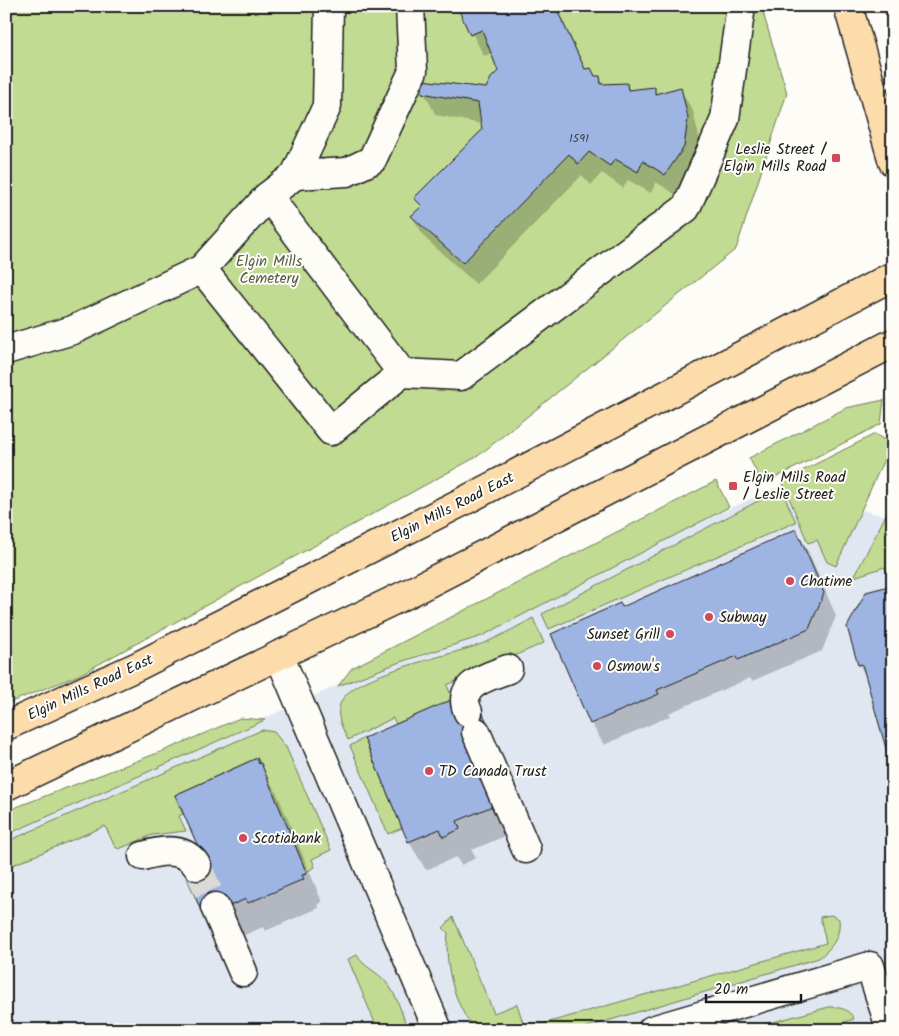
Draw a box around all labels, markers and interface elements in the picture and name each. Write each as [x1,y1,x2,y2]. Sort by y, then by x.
house number: 1591 [569,129,589,148]
place label: Leslie Street / Elgin Mills Road [724,138,828,179]
marker: Leslie Street / Elgin Mills Road [830,152,842,164]
park label: Elgin Mills Cemetery [236,250,303,291]
street label: Elgin Mills Road East [386,466,519,550]
place label: Elgin Mills Road / Leslie Street [743,466,846,507]
marker: Elgin Mills Road / Leslie Street [727,480,739,492]
place label: Chatime [800,570,852,594]
marker: Chatime [784,575,796,587]
place label: Subway [719,606,767,630]
marker: Subway [703,611,715,623]
place label: Sunset Grill [587,623,660,647]
marker: Sunset Grill [664,628,676,640]
street label: Elgin Mills Road East [24,648,157,728]
place label: Osmow's [607,655,661,679]
marker: Osmow's [591,660,603,672]
place label: TD Canada Trust [439,760,547,784]
marker: TD Canada Trust [423,765,435,777]
place label: Scotiabank [253,827,322,851]
marker: Scotiabank [237,832,249,844]
scale bar [706,971,802,1003]
text: 20 m [714,978,748,1002]

